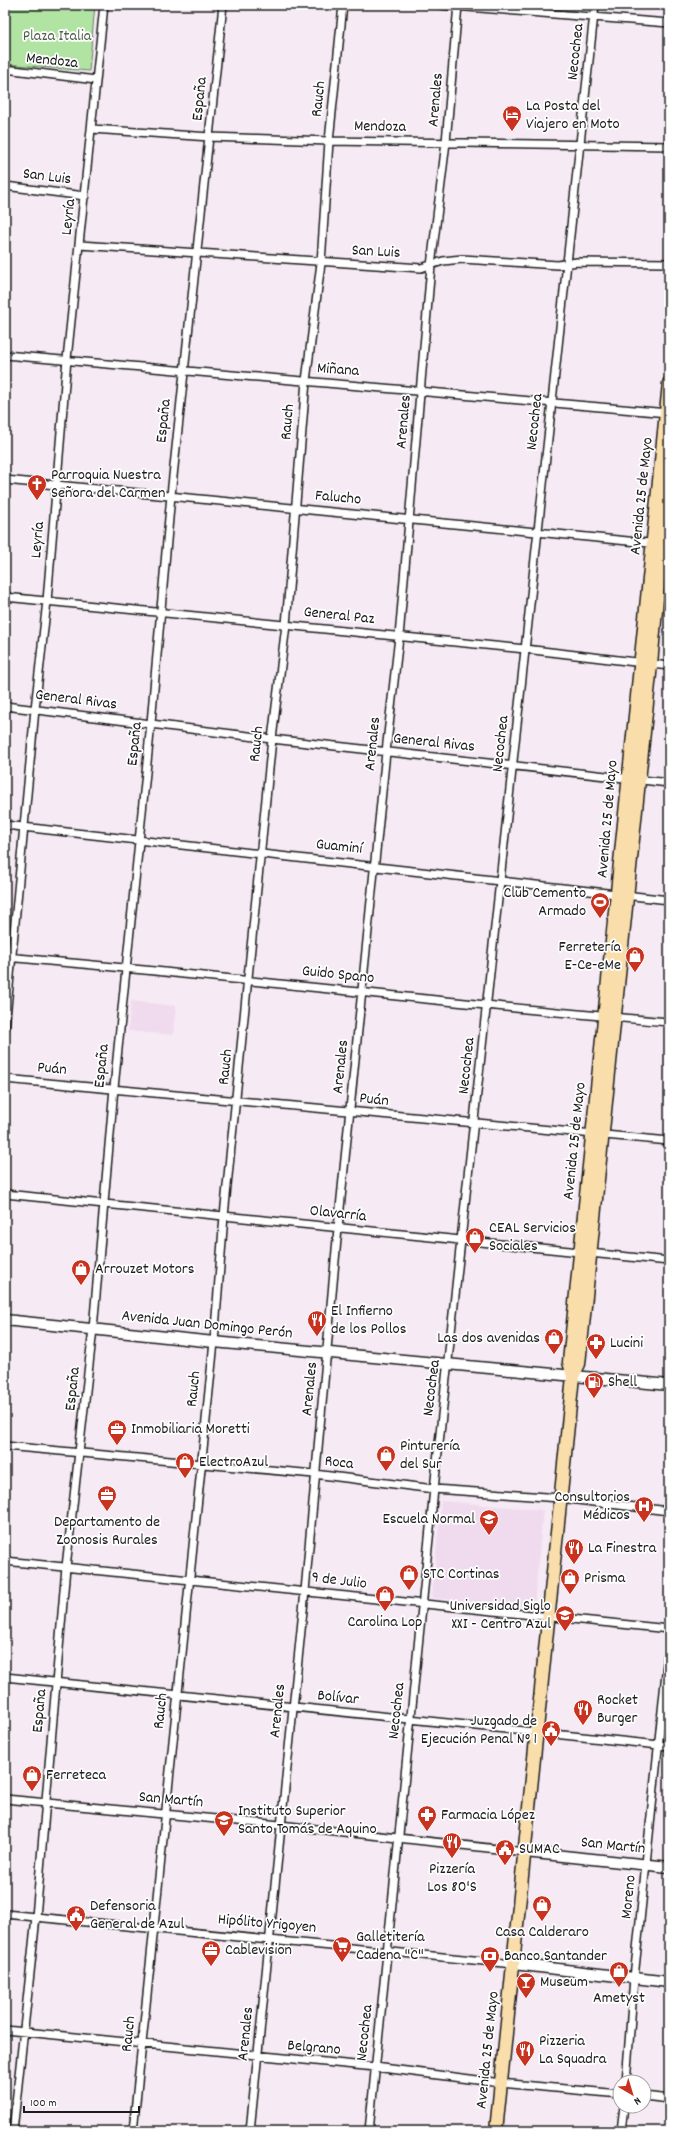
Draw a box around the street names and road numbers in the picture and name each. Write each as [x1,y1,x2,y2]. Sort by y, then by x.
street label: Necochea [562,22,590,81]
street label: Mendoza [25,47,80,75]
street label: Arenales [422,72,450,128]
street label: España [186,76,214,122]
street label: Rauch [306,80,332,118]
street label: Mendoza [354,115,407,139]
street label: San Luis [21,163,73,191]
street label: Leyría [56,197,82,236]
street label: San Luis [351,239,401,265]
street label: Miñana [316,357,360,383]
street label: Necochea [521,392,549,451]
street label: Arenales [390,394,418,450]
street label: España [150,398,178,444]
street label: Rauch [275,403,301,441]
street label: Avenida 25 de Mayo [624,436,660,556]
street label: Falucho [314,485,362,511]
street label: Leyría [25,520,51,559]
street label: General Paz [302,601,376,631]
street label: General Rivas [34,684,118,716]
street label: Necochea [487,714,515,773]
street label: Arenales [359,716,387,772]
street label: España [121,721,149,767]
street label: Rauch [244,725,270,763]
street label: General Rivas [392,727,476,759]
street label: Avenida 25 de Mayo [591,759,625,879]
street label: Guaminí [315,833,364,861]
street label: Guido Spano [301,960,375,990]
street label: Necochea [453,1036,481,1095]
street label: Arenales [327,1039,355,1095]
street label: España [88,1043,116,1089]
street label: Rauch [213,1048,239,1086]
street label: Puán [36,1056,68,1082]
street label: Avenida 25 de Mayo [557,1081,593,1201]
street label: Puán [358,1087,390,1113]
street label: Olavarría [308,1200,368,1228]
street label: Avenida Juan Domingo Perón [120,1305,294,1345]
street label: Necochea [417,1358,447,1418]
street label: Arenales [296,1361,324,1417]
street label: España [59,1366,87,1412]
street label: Rauch [181,1370,207,1408]
street label: Roca [323,1450,355,1476]
street label: 9 de Julio [310,1566,368,1596]
street label: Necochea [383,1681,411,1740]
street label: Arenales [264,1683,292,1739]
street label: Bolívar [316,1684,360,1712]
street label: España [27,1688,53,1734]
street label: Rauch [148,1692,174,1730]
street label: San Martín [138,1786,204,1814]
street label: San Martín [580,1831,646,1861]
street label: Moreno [615,1874,643,1920]
street label: Hipólito Yrigoyen [217,1908,317,1940]
street label: Avenida 25 de Mayo [470,1990,506,2110]
street label: Necochea [351,2003,379,2062]
street label: Arenales [232,2006,260,2062]
street label: Rauch [116,2015,142,2053]
street label: Belgrano [286,2034,342,2062]

